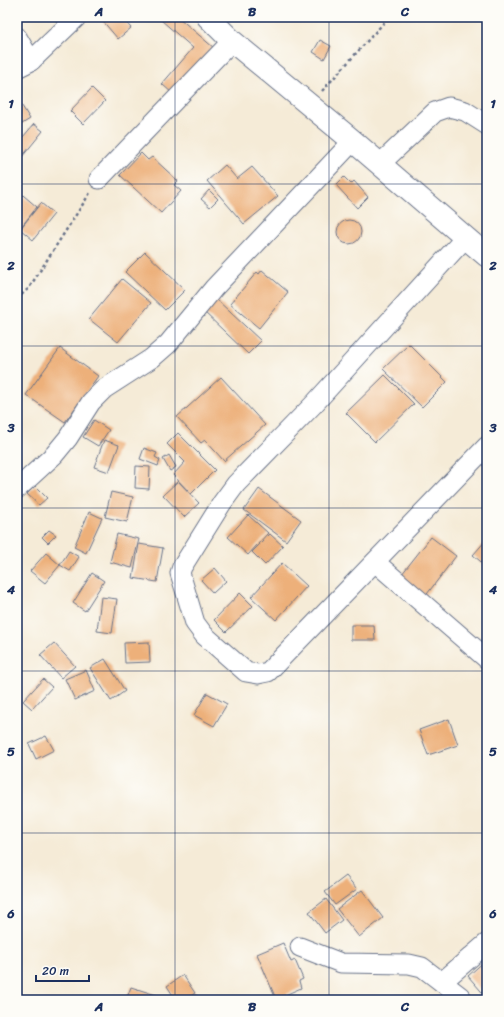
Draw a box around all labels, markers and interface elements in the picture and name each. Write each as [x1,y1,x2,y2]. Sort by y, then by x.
text: A [94,0,103,23]
text: B [248,0,257,23]
text: C [400,0,410,23]
text: 1 [8,92,14,115]
text: 1 [490,92,496,115]
text: 2 [6,254,15,277]
text: 2 [488,254,497,277]
text: 3 [6,416,15,439]
text: 3 [488,416,497,439]
text: 4 [6,578,16,601]
text: 4 [488,578,498,601]
text: 5 [7,740,15,763]
text: 5 [489,740,497,763]
text: 6 [6,902,15,925]
text: 6 [488,902,497,925]
scale bar [36,957,89,983]
text: 20 m [42,960,69,982]
text: A [94,995,103,1017]
text: B [248,995,257,1017]
text: C [400,995,410,1017]

